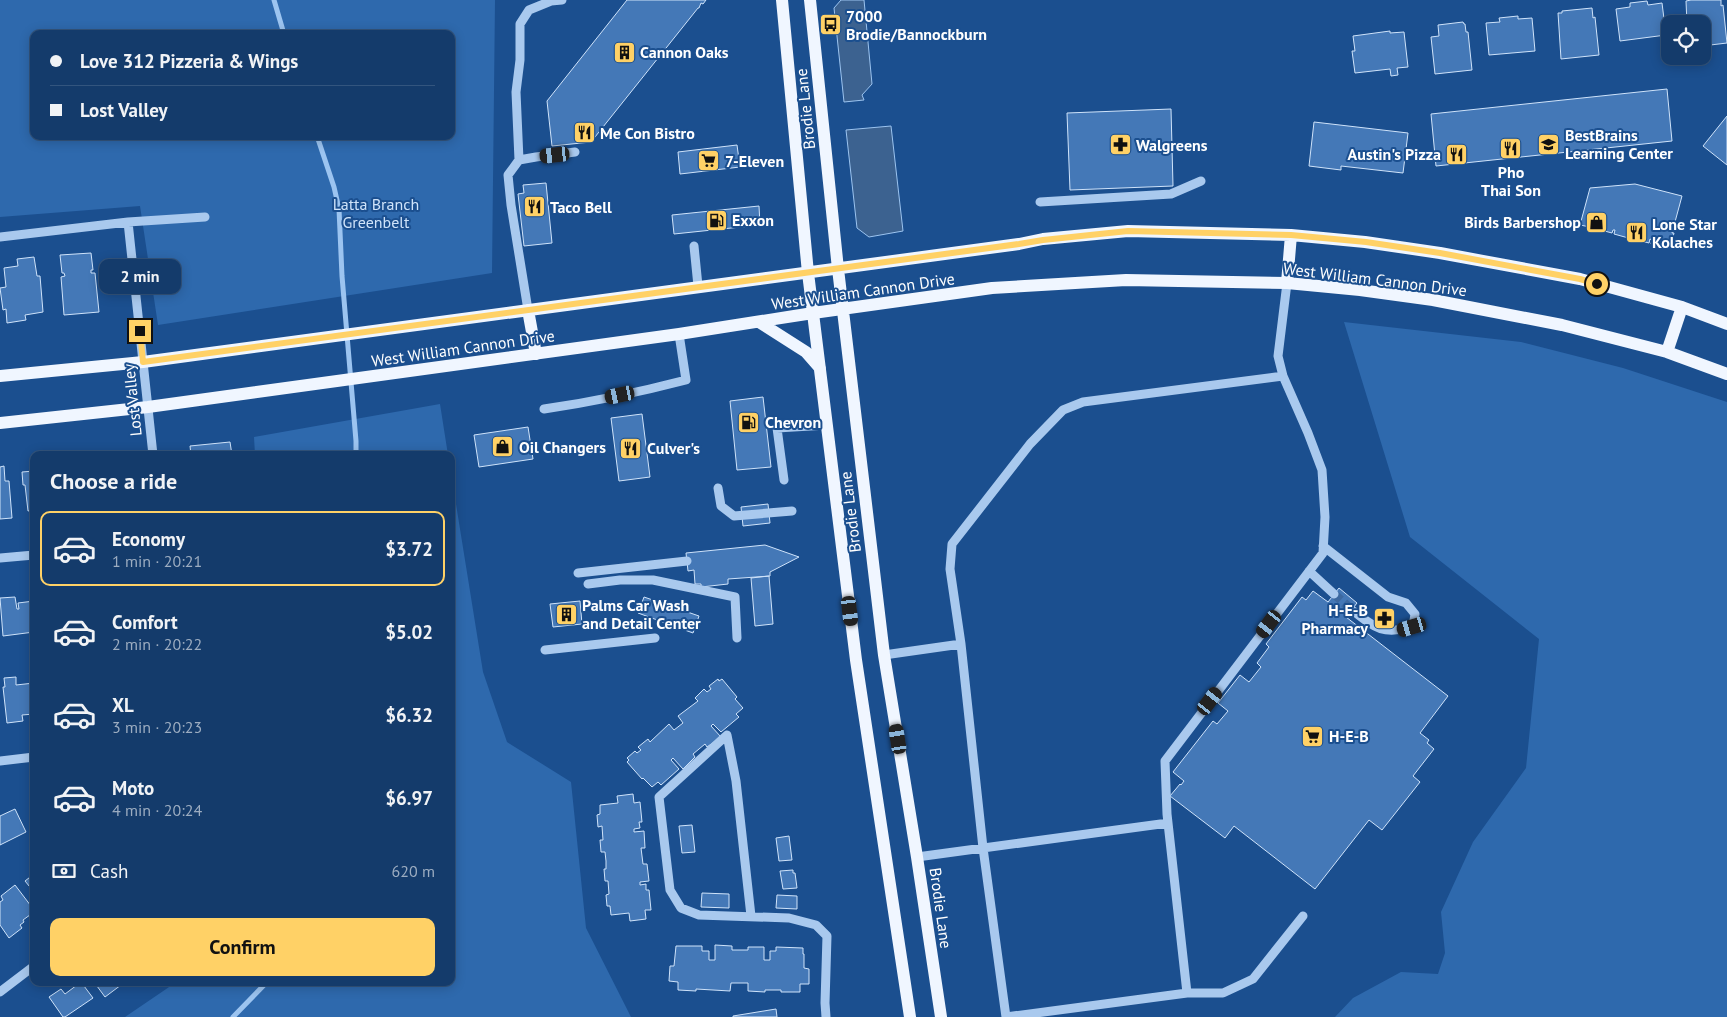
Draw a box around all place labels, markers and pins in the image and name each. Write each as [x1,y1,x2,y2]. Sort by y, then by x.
place label: 7000 Brodie/Bannockburn [846,6,987,44]
bus stop icon: 7000 Brodie/Bannockburn [818,13,842,37]
building icon: Cannon Oaks [612,40,636,64]
place label: Cannon Oaks [640,42,729,62]
restaurant icon: Me Con Bistro [572,121,596,145]
place label: Me Con Bistro [600,123,695,143]
place label: BestBrains Learning Center [1565,125,1673,163]
school or university icon: BestBrains Learning Center [1537,132,1561,156]
pharmacy icon: Walgreens [1108,133,1132,157]
place label: Walgreens [1136,135,1208,155]
restaurant icon: Pho Thai Son [1499,136,1523,160]
restaurant icon: Austin's Pizza [1445,142,1469,166]
place label: Austin's Pizza [1348,144,1441,164]
supermarket icon: 7-Eleven [697,149,721,173]
place label: 7-Eleven [725,151,784,171]
place label: Pho Thai Son [1481,162,1541,200]
restaurant icon: Taco Bell [522,195,546,219]
place label: Taco Bell [550,197,612,217]
fuel station icon: Exxon [704,208,728,232]
place label: Exxon [732,210,774,230]
shop icon: Birds Barbershop [1585,210,1609,234]
place label: Birds Barbershop [1464,212,1581,232]
place label: Lone Star Kolaches [1652,214,1717,252]
restaurant icon: Lone Star Kolaches [1624,221,1648,245]
fuel station icon: Chevron [737,410,761,434]
place label: Chevron [765,412,821,432]
shop icon: Oil Changers [491,435,515,459]
restaurant icon: Culver's [619,436,643,460]
place label: Oil Changers [519,437,606,457]
place label: Culver's [647,438,700,458]
place label: Palms Car Wash and Detail Center [582,595,701,633]
place label: H-E-B Pharmacy [1301,600,1368,638]
building icon: Palms Car Wash and Detail Center [554,602,578,626]
pharmacy icon: H-E-B Pharmacy [1372,607,1396,631]
supermarket icon: H-E-B [1301,724,1325,748]
place label: H-E-B [1329,726,1369,746]

